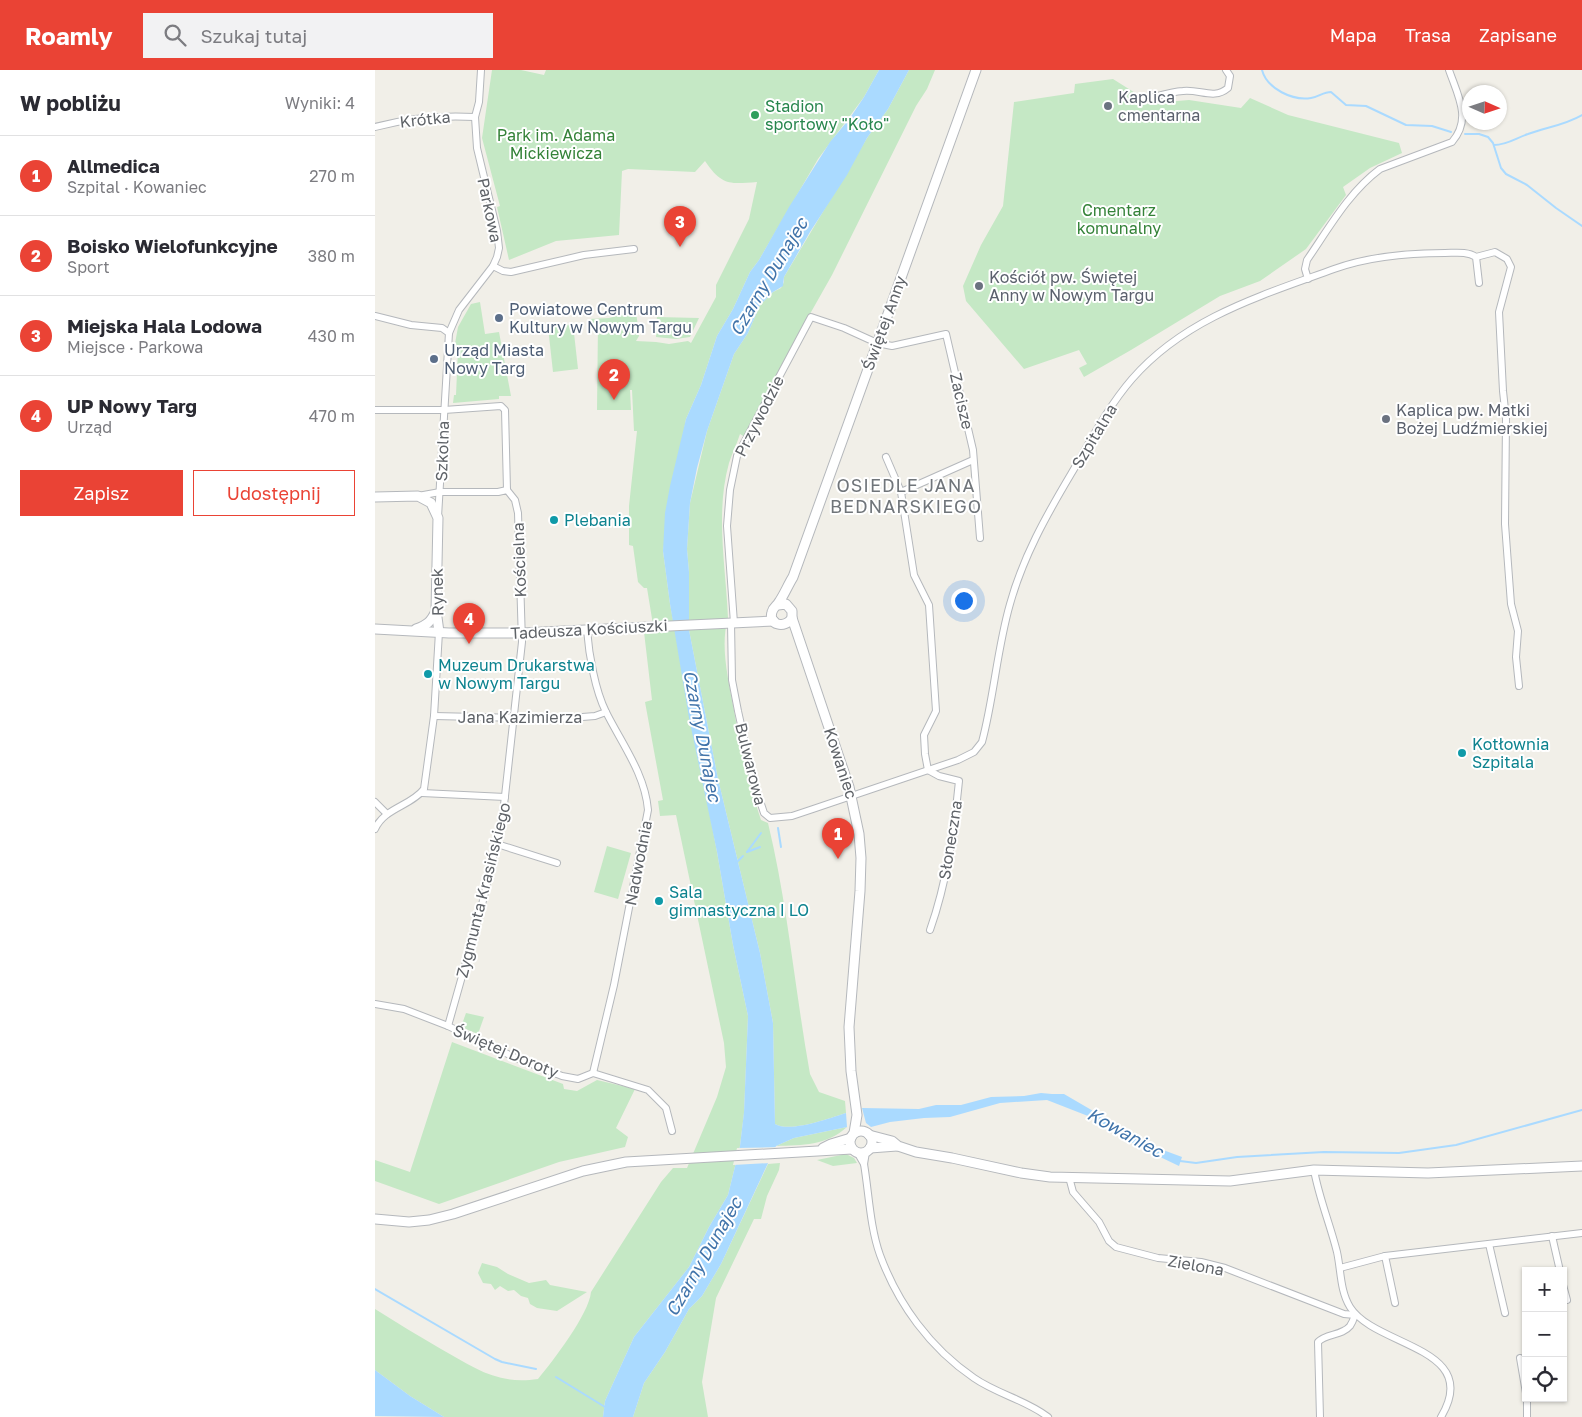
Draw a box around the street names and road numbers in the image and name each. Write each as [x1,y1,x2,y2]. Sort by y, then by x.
street label: Krótka [399,106,451,132]
street label: Parkowa [473,176,507,244]
street label: Świętej Anny [858,273,910,373]
street label: Zacisze [946,371,978,431]
street label: Przywodzie [730,372,788,460]
street label: Szpitalna [1067,400,1121,472]
street label: Szkolna [431,420,453,482]
street label: Kościelna [508,522,530,598]
street label: Rynek [427,568,447,616]
street label: Tadeusza Kościuszki [510,615,668,643]
street label: Jana Kazimierza [458,707,582,727]
street label: Bulwarowa [731,721,771,807]
street label: Kowaniec [820,725,862,802]
street label: Słoneczna [934,799,966,881]
street label: Zygmunta Krasińskiego [452,800,514,980]
street label: Nadwodnia [620,819,656,907]
street label: Świętej Doroty [450,1020,562,1082]
street label: Zielona [1166,1250,1226,1280]

